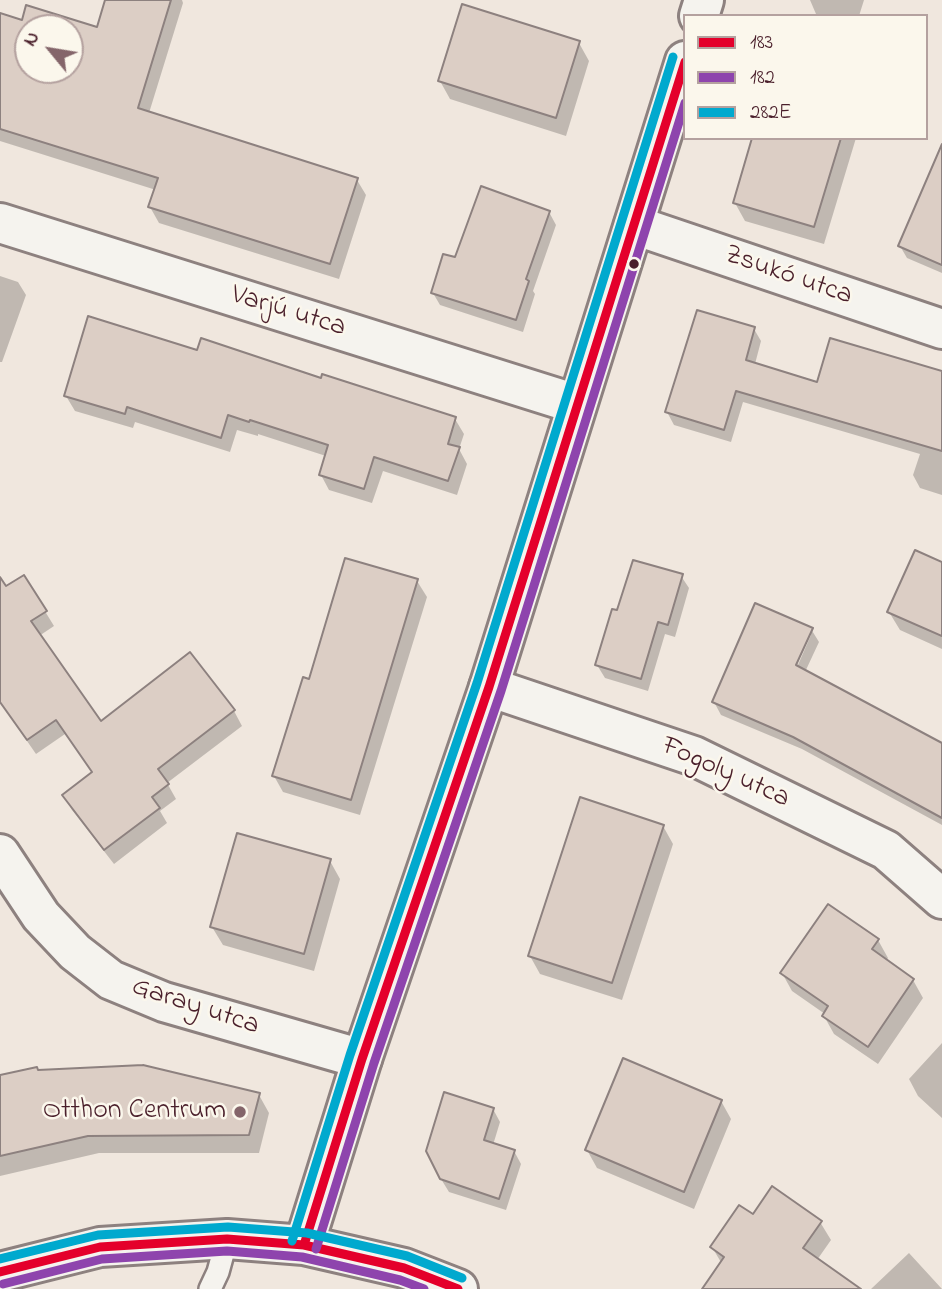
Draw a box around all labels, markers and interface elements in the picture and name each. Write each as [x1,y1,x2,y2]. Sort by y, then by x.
north arrow [14,14,84,84]
legend [683,14,928,140]
text: N [17,27,47,52]
text: 183 [750,28,773,58]
text: 182 [750,63,775,93]
text: 282E [750,98,791,128]
street label: Zsukó utca [720,239,856,315]
unlabelled marker [627,257,641,271]
street label: Varjú utca [226,280,350,346]
street label: Fogoly utca [656,731,794,817]
street label: Garay utca [127,972,263,1044]
place label: Otthon Centrum [43,1095,226,1129]
marker: Otthon Centrum [232,1104,248,1120]

